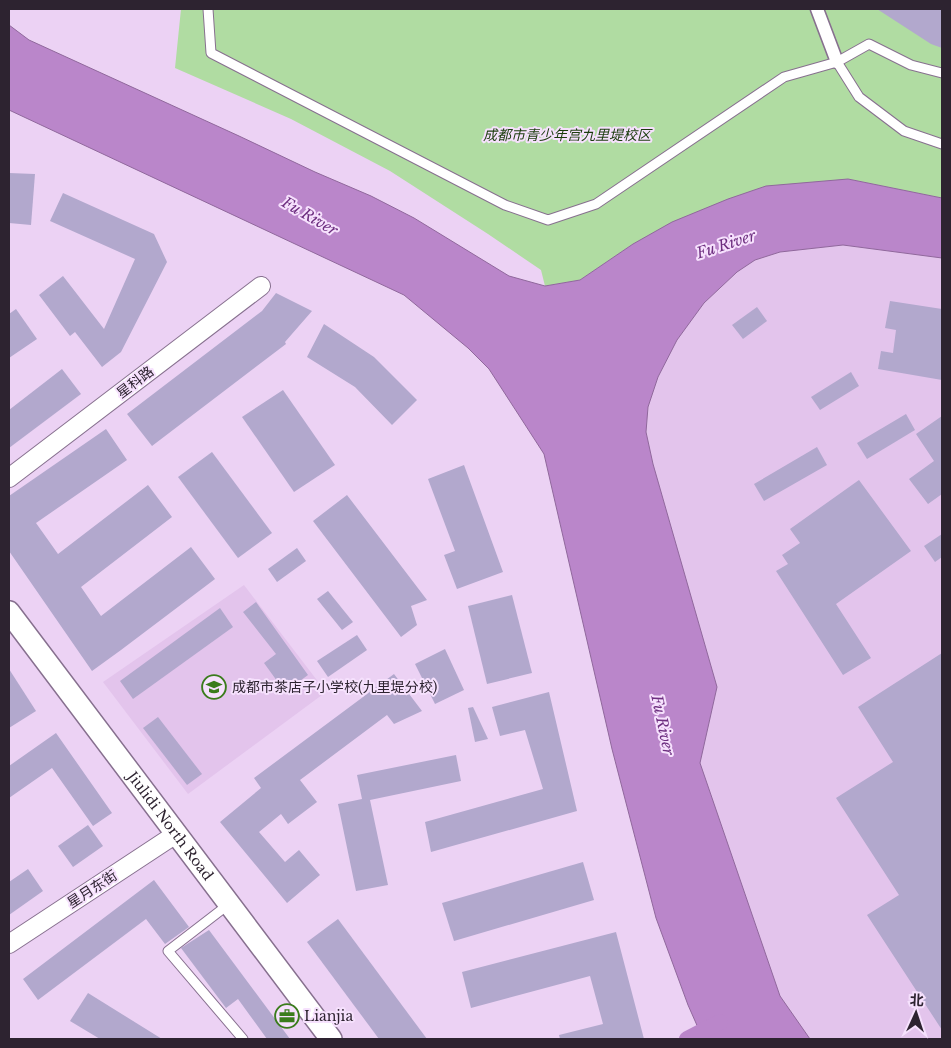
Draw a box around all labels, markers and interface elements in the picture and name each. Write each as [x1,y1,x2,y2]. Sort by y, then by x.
park label: 成都市青少年宫九里堤校区 [483,126,653,144]
water label: Fu River [278,192,342,240]
water label: Fu River [693,225,759,263]
street label: 星科路 [113,362,157,402]
school or university icon: 成都市茶店子小学校(九里堤分校) [201,674,227,700]
place label: 成都市茶店子小学校(九里堤分校) [232,678,437,696]
water label: Fu River [647,692,679,758]
street label: Jiulidi North Road [122,766,217,884]
street label: 星月东街 [64,866,120,912]
north arrow [891,988,941,1038]
text: 北 [909,991,924,1009]
office icon: Lianjia [274,1003,300,1029]
place label: Lianjia [304,1007,353,1025]

